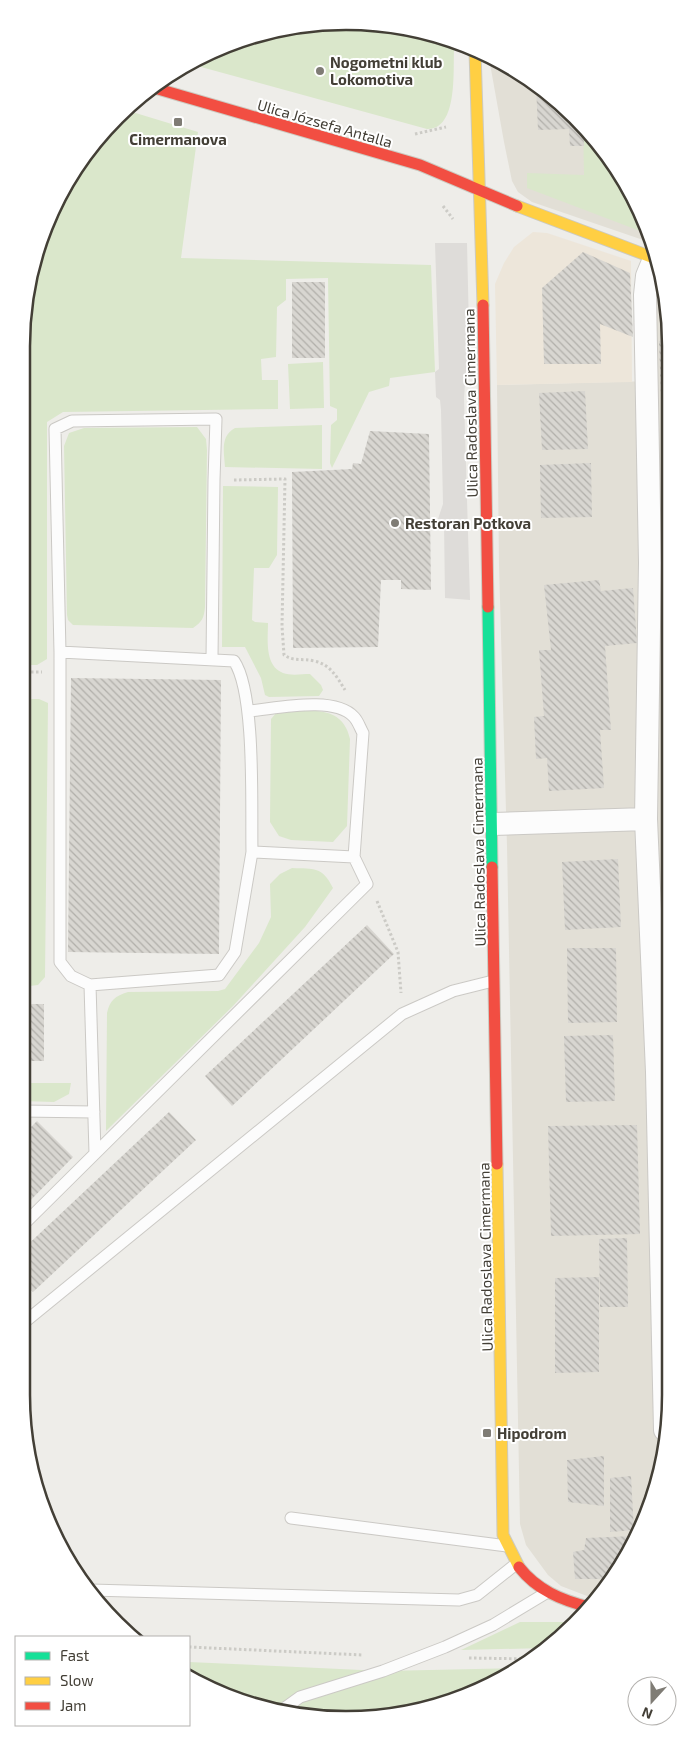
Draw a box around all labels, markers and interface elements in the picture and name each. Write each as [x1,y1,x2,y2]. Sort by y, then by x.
place label: Nogometni klub Lokomotiva [330,53,443,88]
marker: Nogometni klub Lokomotiva [314,65,326,77]
street label: Ulica Józsefa Antalla [255,95,395,151]
marker: Cimermanova [172,116,184,128]
place label: Cimermanova [129,130,227,148]
street label: Ulica Radoslava Cimermana [459,308,481,498]
place label: Restoran Potkova [405,514,531,532]
marker: Restoran Potkova [389,517,401,529]
street label: Ulica Radoslava Cimermana [467,757,489,947]
street label: Ulica Radoslava Cimermana [474,1162,496,1352]
place label: Hipodrom [497,1424,567,1442]
marker: Hipodrom [481,1427,493,1439]
legend [15,1636,190,1726]
text: Fast [60,1646,90,1664]
text: Slow [60,1671,94,1689]
north arrow [627,1676,677,1726]
text: Jam [60,1696,86,1714]
text: N [639,1704,655,1723]

